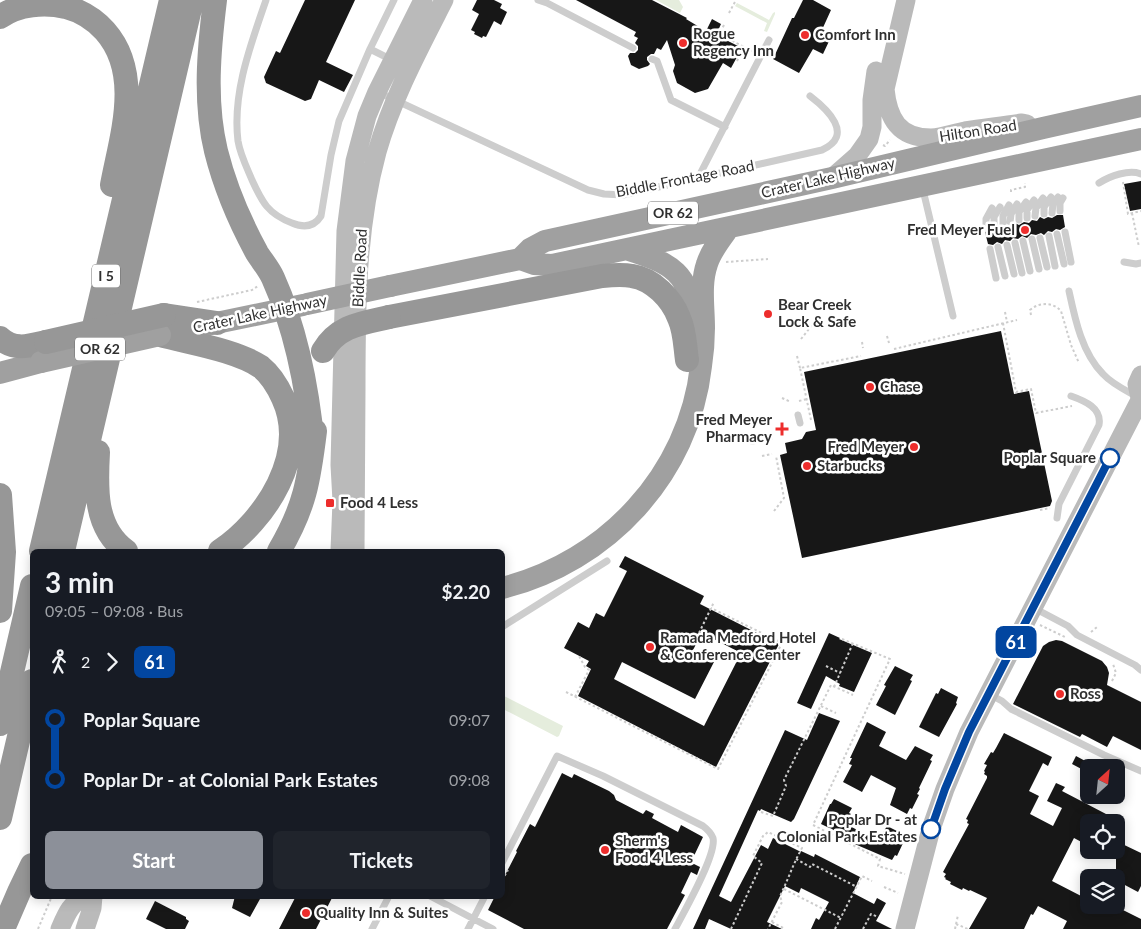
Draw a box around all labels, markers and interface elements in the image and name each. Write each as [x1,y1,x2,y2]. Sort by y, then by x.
place label: Rogue Regency Inn [693,24,774,59]
place label: Comfort Inn [815,25,896,43]
marker: Comfort Inn [799,29,811,41]
marker: Rogue Regency Inn [677,37,689,49]
street label: Hilton Road [938,115,1018,145]
street label: Crater Lake Highway [759,153,897,201]
street label: Biddle Frontage Road [614,156,756,200]
road number: OR 62 [648,202,698,224]
place label: Fred Meyer Fuel [907,220,1015,238]
marker: Fred Meyer Fuel [1019,224,1031,236]
street label: Biddle Road [348,228,370,308]
road number: I 5 [92,264,120,288]
street label: Crater Lake Highway [191,290,329,336]
place label: Bear Creek Lock & Safe [778,295,856,330]
marker: Bear Creek Lock & Safe [762,308,774,320]
road number: OR 62 [75,338,125,360]
place label: Chase [880,377,921,395]
marker: Chase [864,381,876,393]
place label: Fred Meyer Pharmacy [696,410,772,445]
marker: Fred Meyer Pharmacy [776,423,788,435]
place label: Fred Meyer [828,437,904,455]
marker: Fred Meyer [908,441,920,453]
place label: Poplar Square [1003,448,1096,466]
marker: Poplar Square [1100,448,1120,468]
place label: Starbucks [817,456,883,474]
marker: Starbucks [801,460,813,472]
place label: Food 4 Less [340,493,419,511]
marker: Food 4 Less [324,497,336,509]
text: 3 min [45,565,114,599]
text: $2.20 [441,580,490,603]
text: 09:05 – 09:08 · Bus [45,601,183,620]
line badge: 61 [994,626,1038,658]
place label: Ramada Medford Hotel & Conference Center [660,628,816,663]
text: 61 [1006,631,1026,653]
marker: Ramada Medford Hotel & Conference Center [644,641,656,653]
icon: walk [45,648,73,676]
icon: forward [98,648,126,676]
text: 61 [144,651,165,673]
text: 2 [81,652,90,671]
place label: Ross [1070,684,1101,702]
marker: Ross [1054,688,1066,700]
text: Poplar Square [83,708,200,731]
text: 09:07 [449,710,490,729]
north arrow [1080,759,1125,804]
map controls [1080,759,1125,914]
text: Poplar Dr - at Colonial Park Estates [83,768,378,791]
text: 09:08 [449,770,490,789]
place label: Poplar Dr - at Colonial Park Estates [777,810,917,845]
button: locate [1080,814,1125,859]
marker: Poplar Dr - at Colonial Park Estates [921,819,941,839]
button: Start [45,831,263,889]
button: Tickets [273,831,490,889]
place label: Sherm's Food 4 Less [615,831,694,866]
marker: Sherm's Food 4 Less [599,844,611,856]
button: layers [1080,869,1125,914]
place label: Quality Inn & Suites [316,903,449,921]
marker: Quality Inn & Suites [300,907,312,919]

